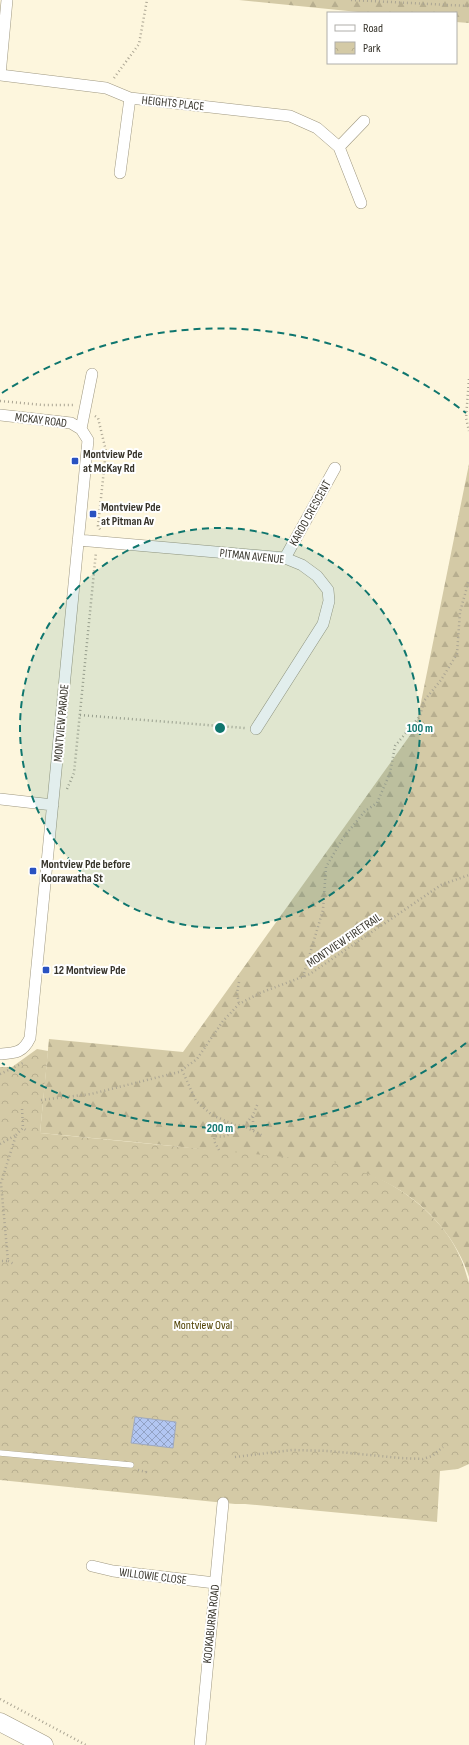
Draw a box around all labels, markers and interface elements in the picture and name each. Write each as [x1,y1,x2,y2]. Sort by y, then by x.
legend [327,12,457,64]
text: Road [363,21,383,36]
text: Park [363,41,381,56]
street label: HEIGHTS PLACE [141,93,205,114]
street label: MCKAY ROAD [14,410,68,431]
place label: Montview Pde at McKay Rd [83,447,143,476]
marker: Montview Pde at McKay Rd [70,456,80,466]
street label: KAROO CRESCENT [286,478,335,549]
place label: Montview Pde at Pitman Av [101,500,161,529]
marker: Montview Pde at Pitman Av [88,509,98,519]
street label: PITMAN AVENUE [219,546,285,567]
street label: MONTVIEW PARADE [51,684,72,763]
centre of rings [213,721,227,735]
text: 100 m [407,721,433,736]
place label: Montview Pde before Koorawatha St [41,857,130,886]
marker: Montview Pde before Koorawatha St [28,866,38,876]
street label: MONTVIEW FIRETRAIL [304,910,385,971]
place label: 12 Montview Pde [54,963,126,978]
marker: 12 Montview Pde [41,965,51,975]
text: 200 m [207,1121,233,1136]
park label: Montview Oval [174,1318,232,1333]
street label: WILLOWIE CLOSE [118,1565,188,1588]
street label: KOOKABURRA ROAD [200,1584,223,1664]

